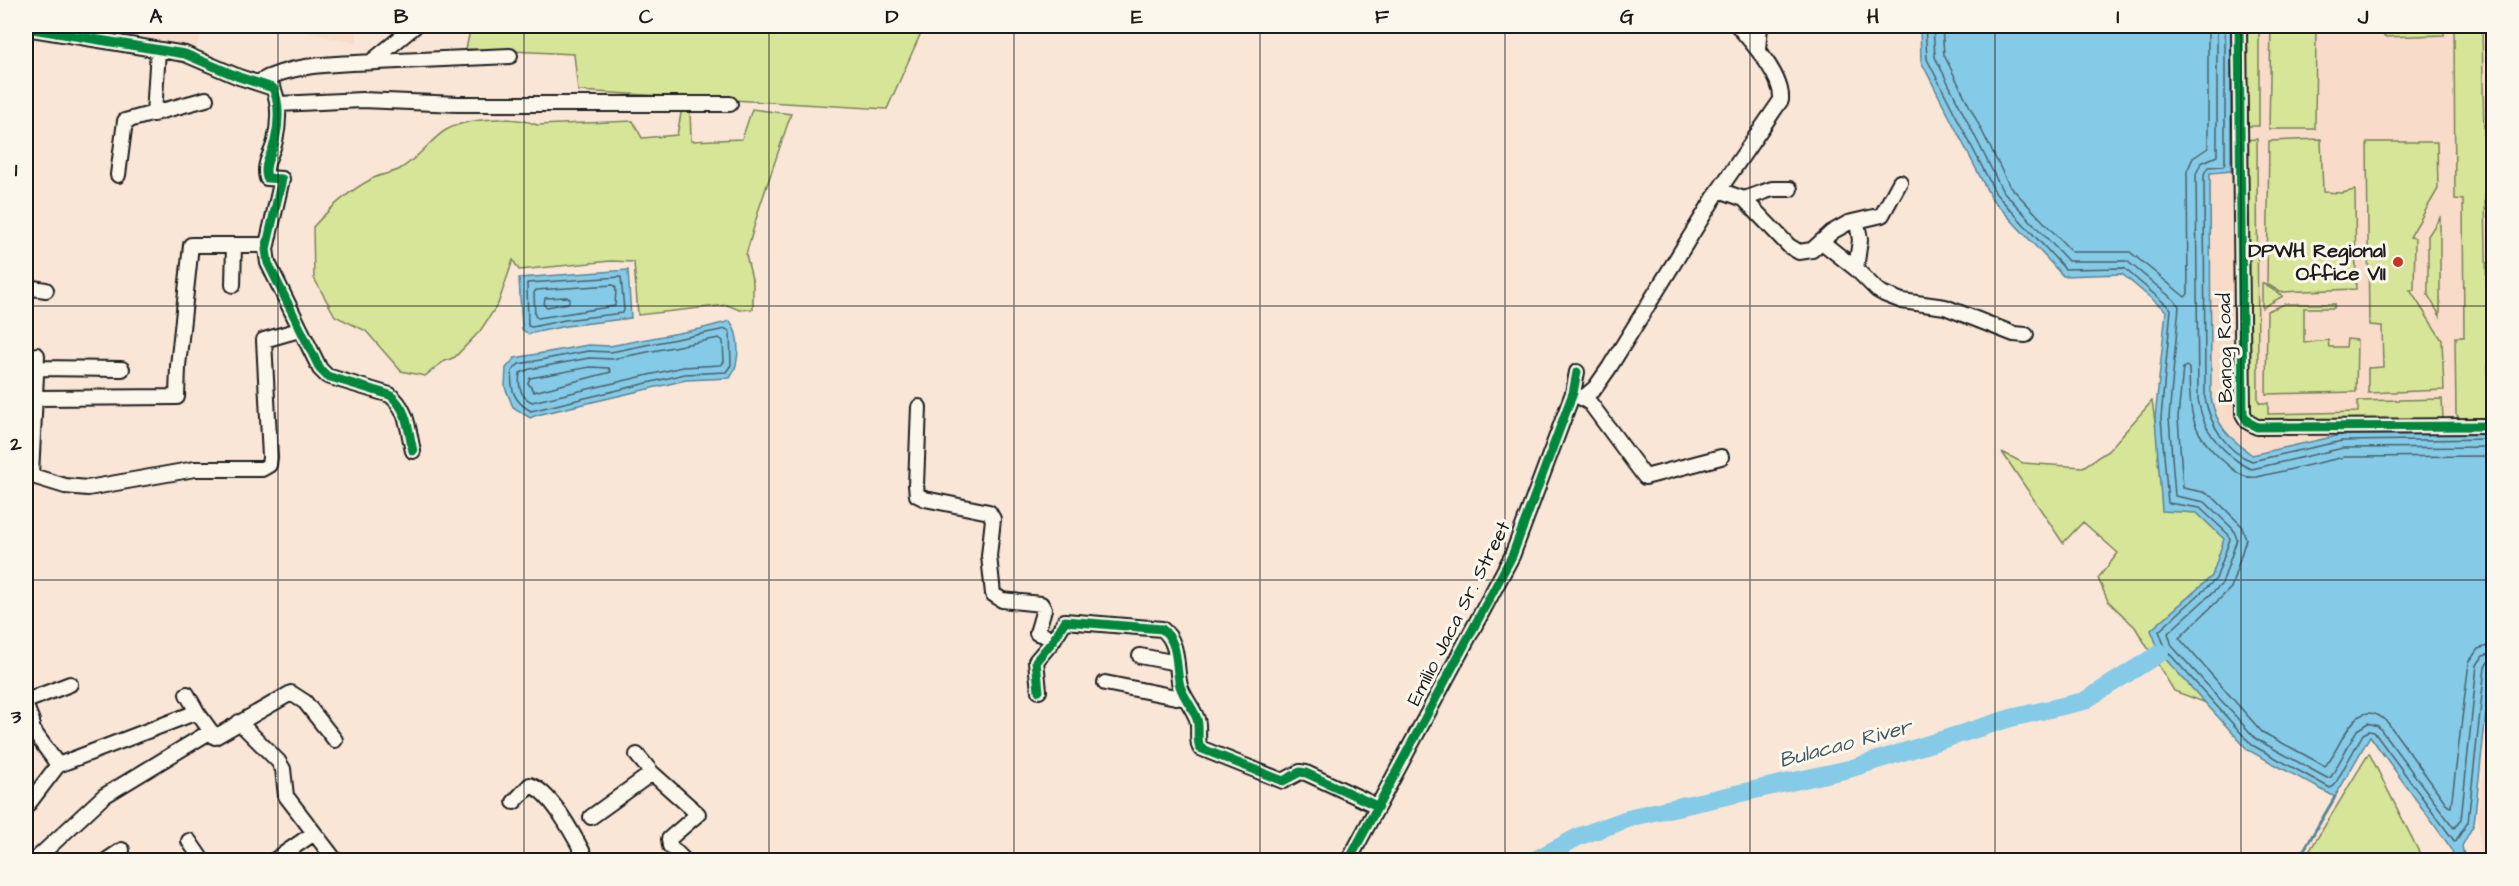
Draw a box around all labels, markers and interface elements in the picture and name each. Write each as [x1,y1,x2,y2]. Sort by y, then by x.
text: A [150,3,163,31]
text: B [394,3,409,31]
text: C [639,3,654,31]
text: D [886,3,899,31]
text: E [1131,3,1143,31]
text: F [1375,3,1390,31]
text: G [1620,3,1634,31]
text: H [1867,3,1879,31]
text: I [2116,3,2120,31]
text: J [2357,3,2369,31]
text: 1 [15,156,18,184]
place label: DPWH Regional Office VII [2248,237,2386,288]
marker: DPWH Regional Office VII [2391,255,2405,269]
street label: Banog Road [2210,293,2241,403]
text: 2 [9,430,22,458]
street label: Emilio Jaca Sr. Street [1400,516,1518,711]
text: 3 [10,703,22,731]
water label: Bulacao River [1776,711,1917,775]

